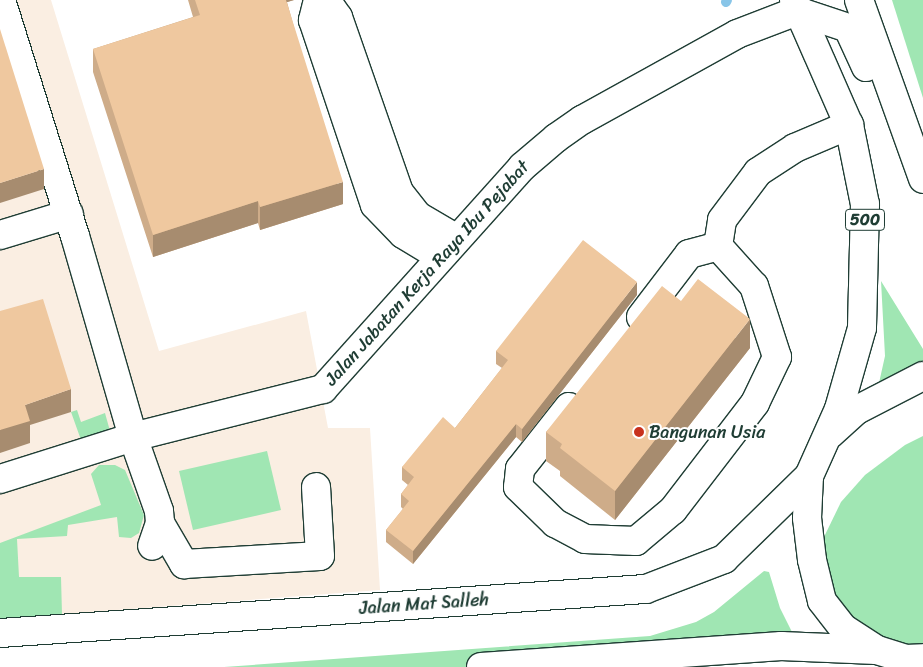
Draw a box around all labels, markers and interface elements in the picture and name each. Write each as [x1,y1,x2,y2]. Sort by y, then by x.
street label: Jalan Jabatan Kerja Raya Ibu Pejabat [320,156,534,390]
road number: 500 [845,206,885,234]
place label: Bangunan Usia [649,421,765,443]
marker: Bangunan Usia [633,426,645,438]
street label: Jalan Mat Salleh [358,589,490,619]

